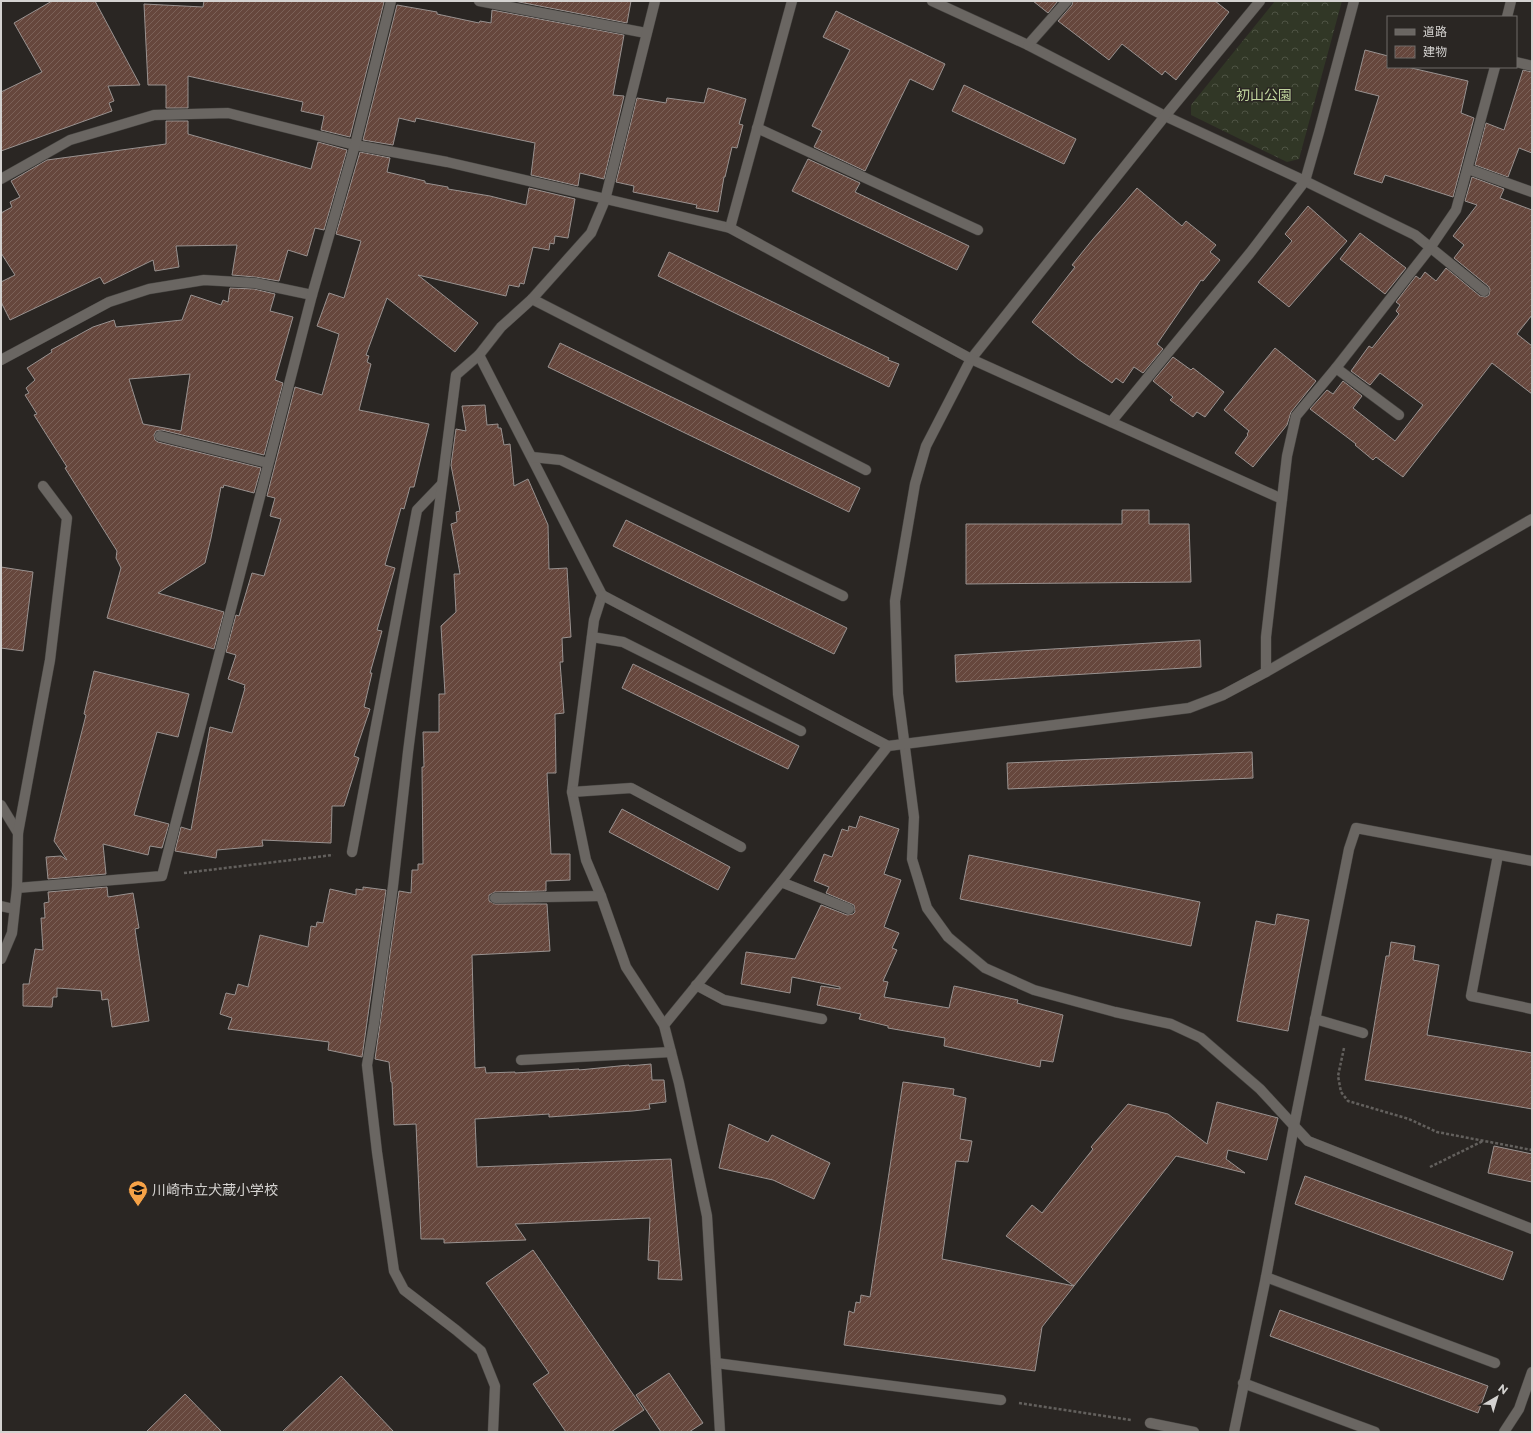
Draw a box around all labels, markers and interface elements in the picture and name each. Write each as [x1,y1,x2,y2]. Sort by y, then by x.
legend [1387,16,1517,68]
text: 道路 [1423,24,1447,39]
text: 建物 [1423,44,1447,59]
park label: 初山公園 [1236,86,1292,104]
school or university icon: 川崎市立犬蔵小学校 [127,1179,149,1207]
place label: 川崎市立犬蔵小学校 [152,1181,278,1199]
north arrow [1477,1377,1517,1417]
text: N [1495,1381,1511,1397]

